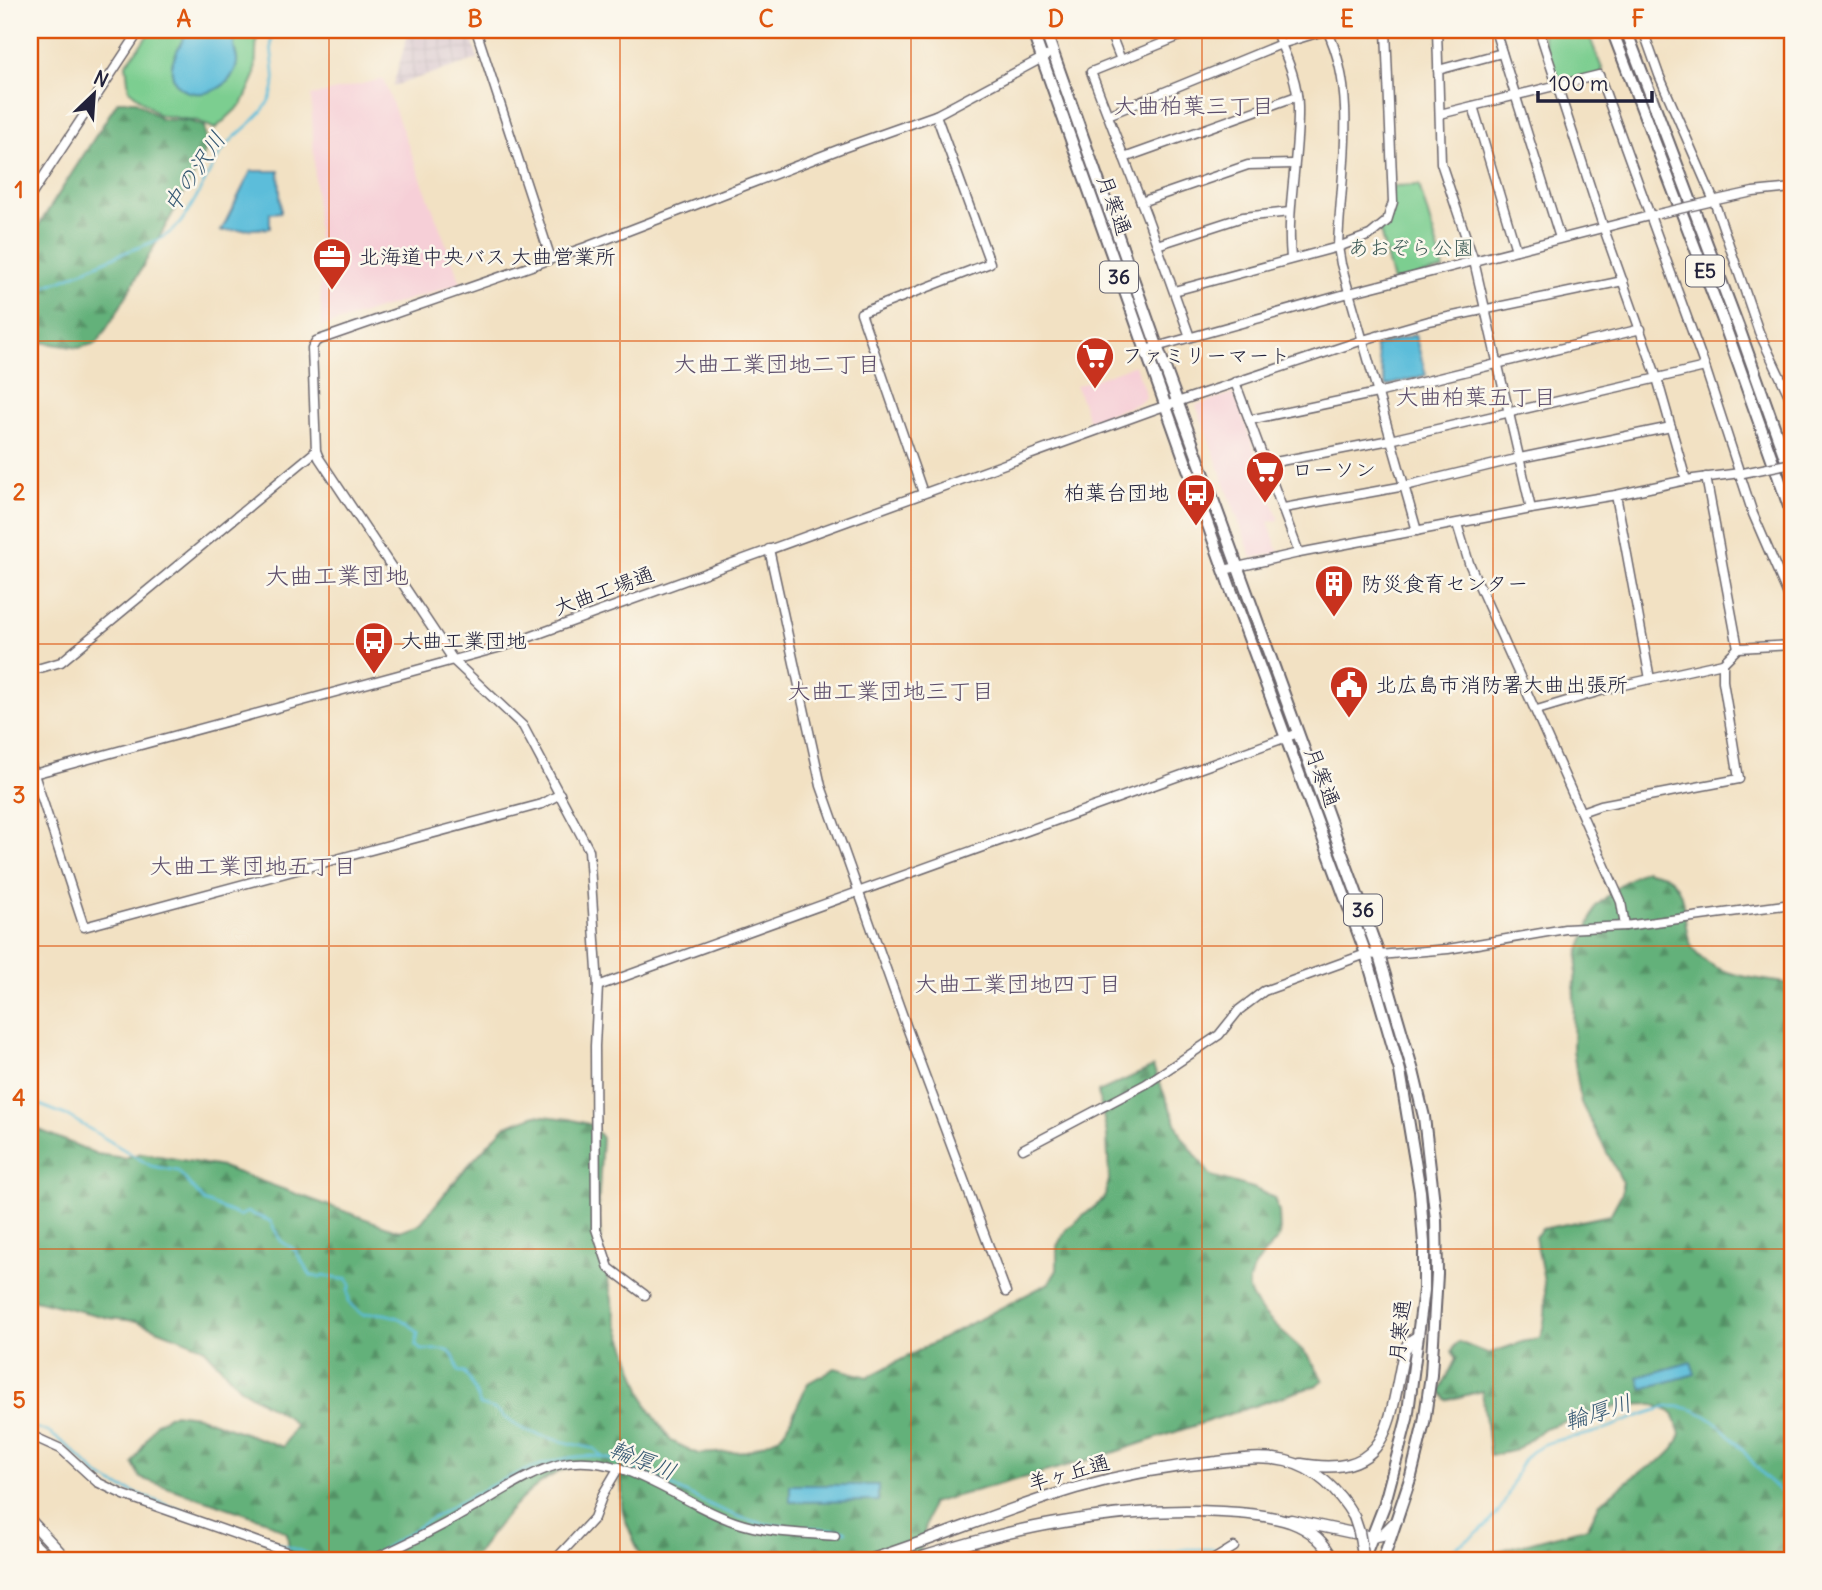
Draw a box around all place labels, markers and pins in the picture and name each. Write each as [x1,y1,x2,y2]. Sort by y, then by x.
office icon: 北海道中央バス 大曲営業所 [311,236,353,291]
place label: 北海道中央バス 大曲営業所 [359,243,616,270]
supermarket icon: ファミリーマート [1074,335,1116,390]
place label: ファミリーマート [1122,342,1290,369]
supermarket icon: ローソン [1244,449,1286,504]
place label: ローソン [1292,456,1376,483]
bus stop icon: 柏葉台団地 [1175,472,1217,527]
place label: 柏葉台団地 [1064,479,1169,506]
building icon: 防災食育センター [1313,563,1355,618]
place label: 防災食育センター [1361,570,1528,597]
bus stop icon: 大曲工業団地 [353,620,395,675]
place label: 大曲工業団地 [401,627,527,654]
public building icon: 北広島市消防署大曲出張所 [1328,664,1370,719]
place label: 北広島市消防署大曲出張所 [1376,671,1628,698]

